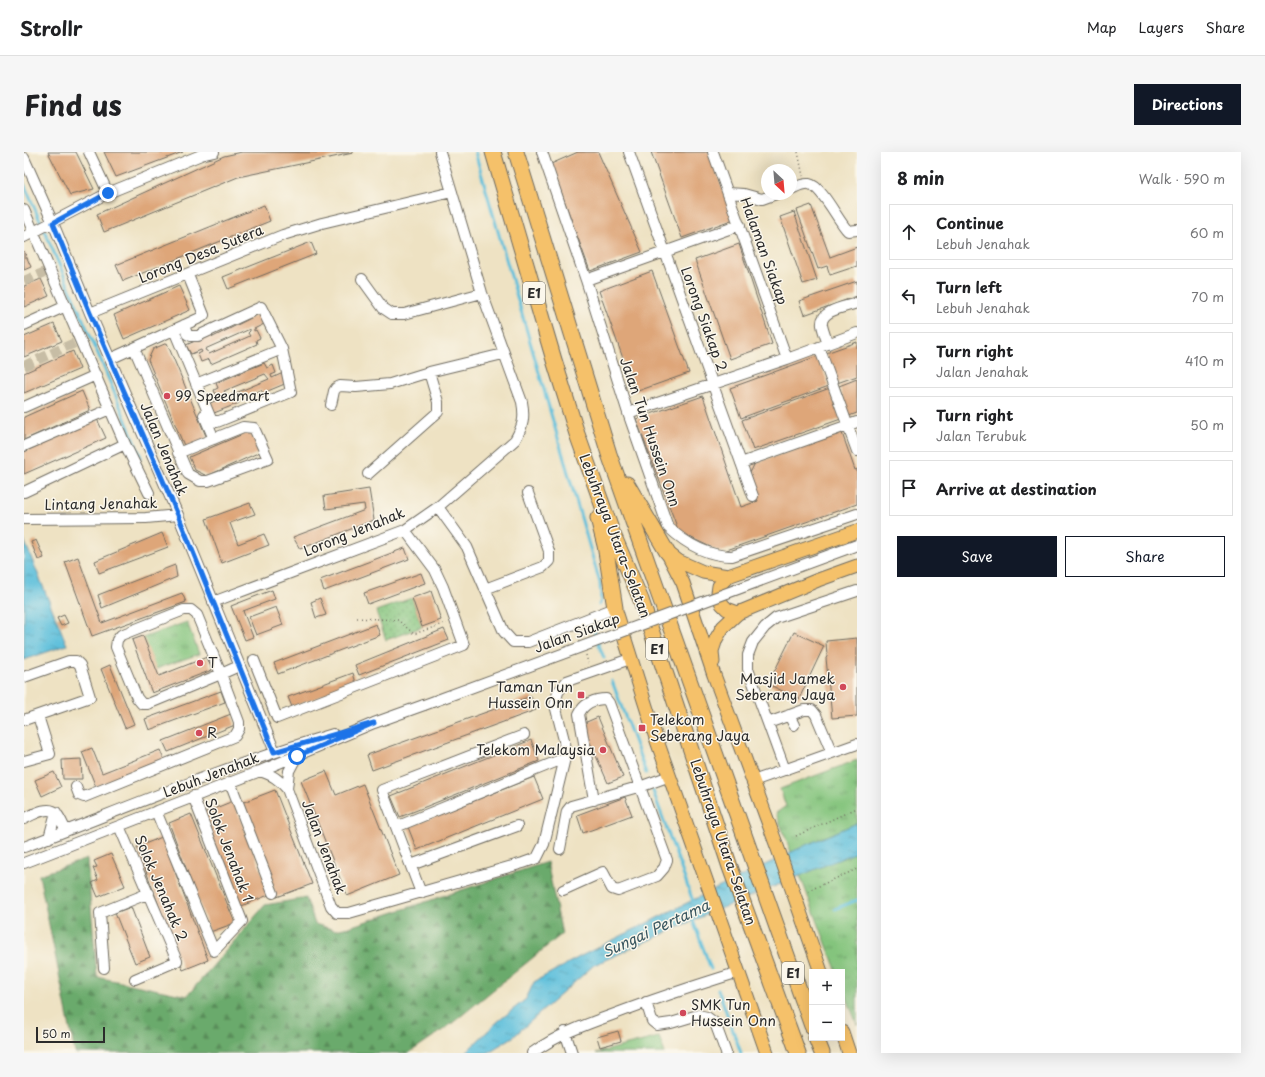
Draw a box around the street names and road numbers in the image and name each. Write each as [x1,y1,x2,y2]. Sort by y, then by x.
street label: Halaman Siakap [735,194,794,308]
street label: Lorong Desa Sutera [135,219,267,288]
street label: Lorong Siakap 2 [676,264,733,374]
road number: E1 [523,282,545,304]
street label: Jalan Tun Hussein Onn [615,354,686,509]
street label: Jalan Jenahak [135,399,194,499]
street label: Lebuhraya Utara–Selatan [574,451,657,621]
street label: Lintang Jenahak [44,492,158,515]
street label: Lorong Jenahak [300,502,407,561]
street label: Jalan Siakap [531,607,623,658]
road number: E1 [646,638,668,660]
street label: Lebuh Jenahak [160,747,262,802]
street label: Lebuhraya Utara–Selatan [685,756,762,928]
street label: Solok Jenahak 1 [200,795,259,905]
street label: Jalan Jenahak [297,797,352,897]
street label: Solok Jenahak 2 [130,831,193,944]
road number: E1 [782,962,804,984]

